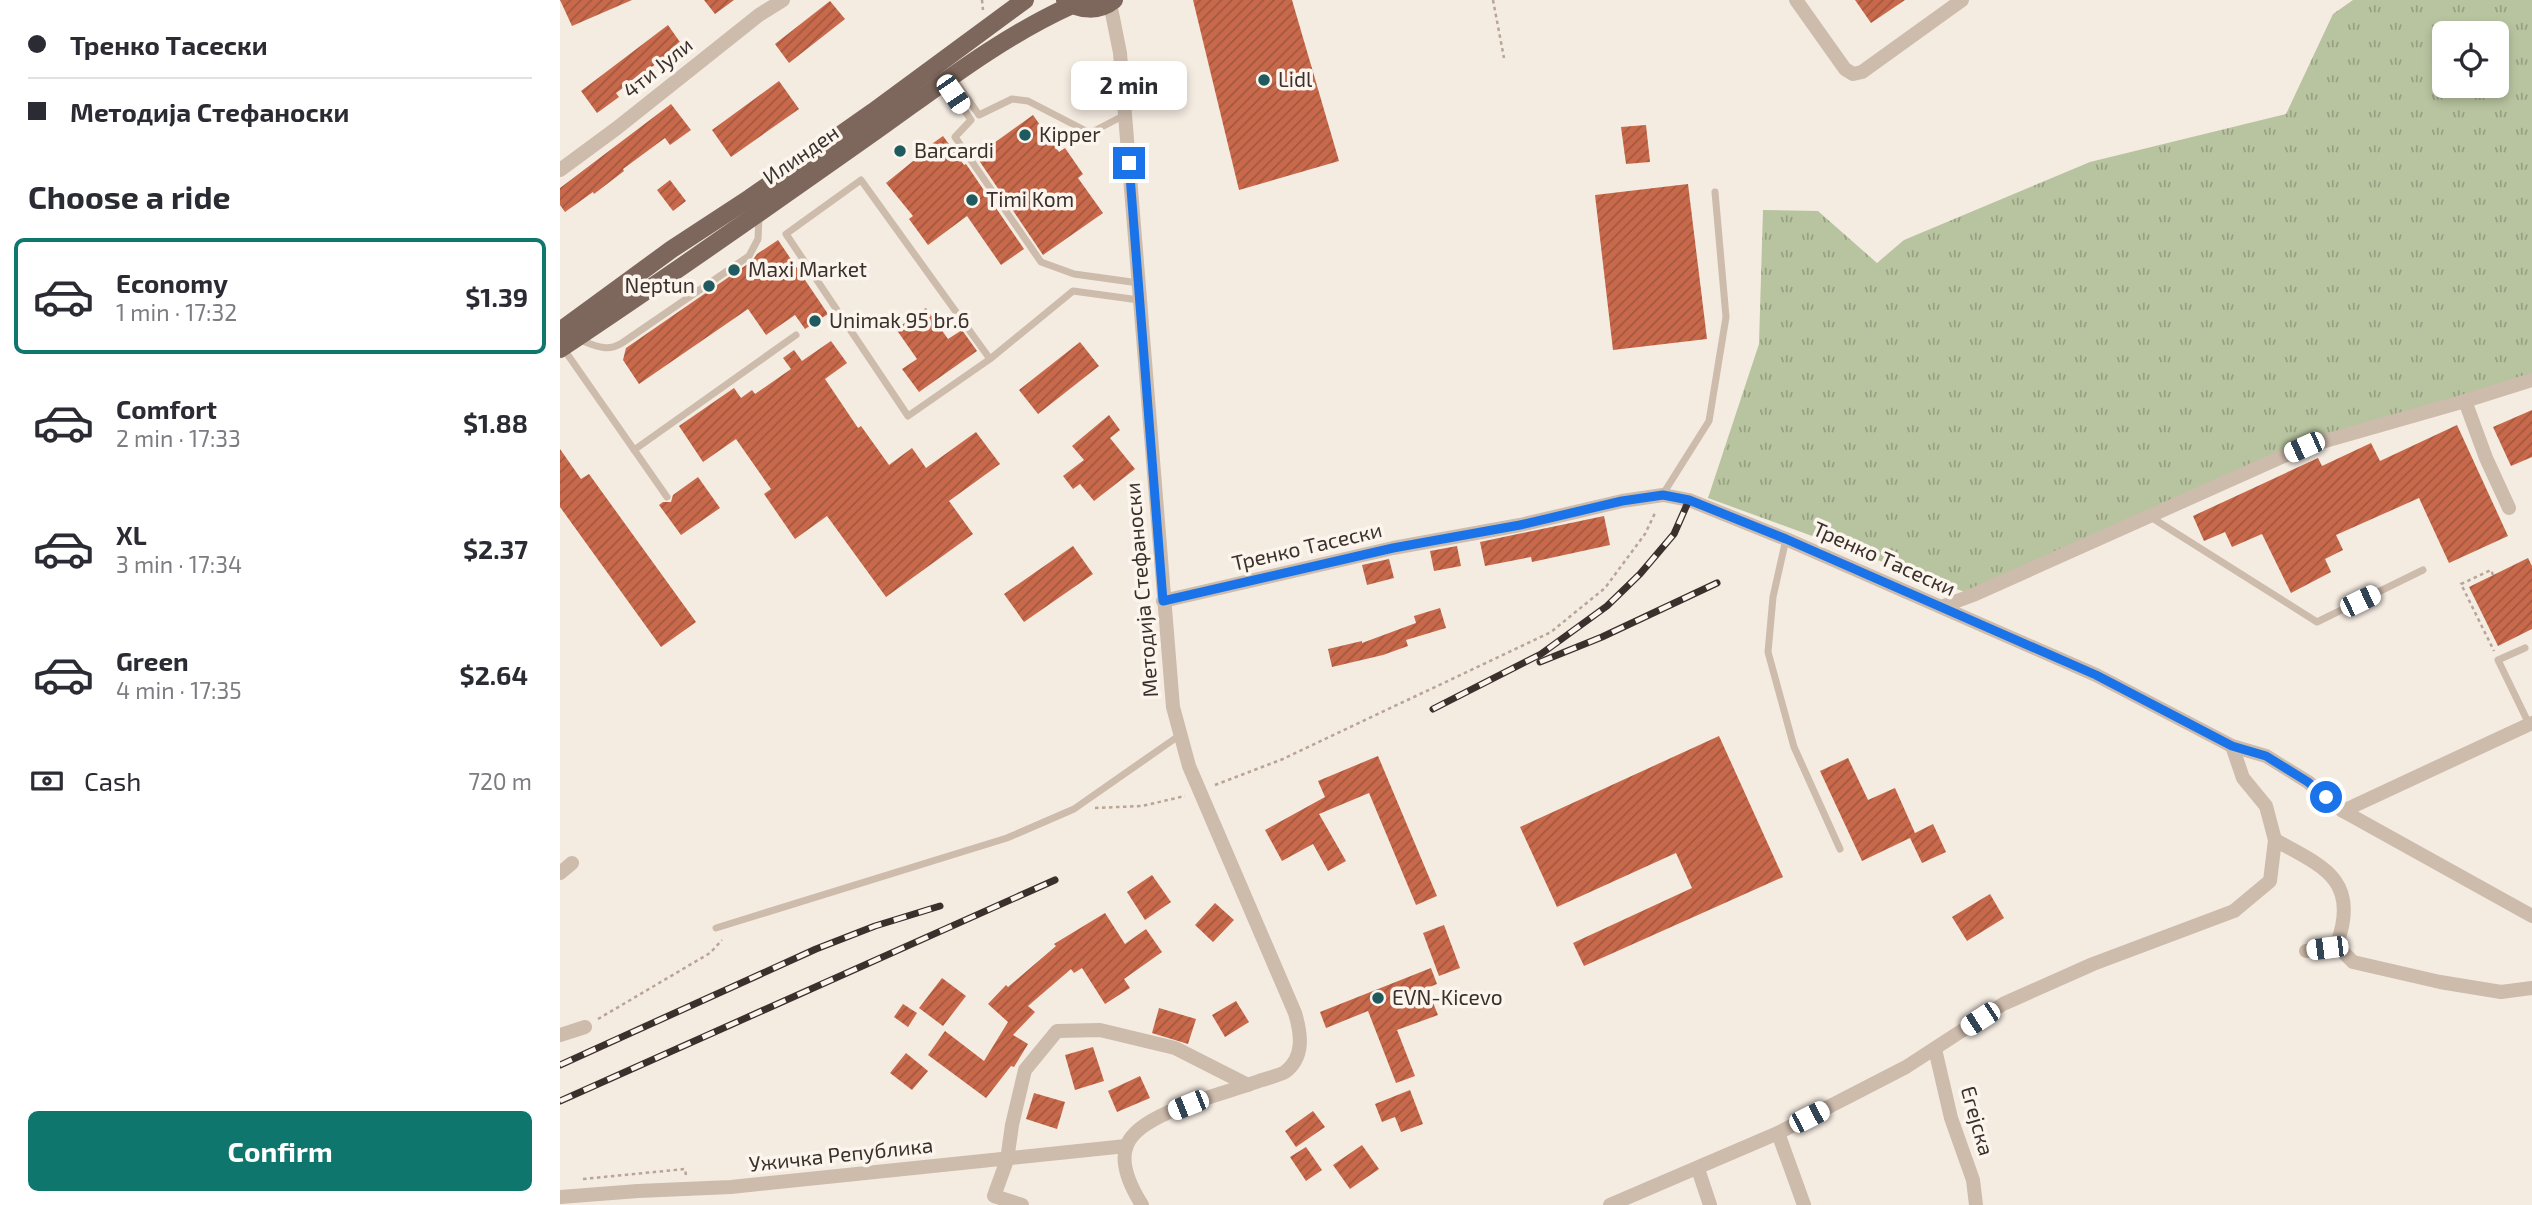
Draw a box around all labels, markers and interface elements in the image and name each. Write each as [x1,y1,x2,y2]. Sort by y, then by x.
map controls [2432,21,2509,98]
button: locate [2432,21,2509,98]
text: Тренко Тасески [70,29,268,60]
street label: 4ти Јули [617,31,697,103]
callout: 2 min [1071,61,1187,110]
place label: Lidl [1278,66,1313,91]
car [933,71,974,117]
text: 2 min [1100,71,1158,99]
marker: Lidl [1256,72,1272,88]
text: Методија Стефаноски [70,96,349,127]
street label: Илинден [757,119,843,189]
place label: Kipper [1039,121,1101,146]
marker: Kipper [1017,127,1033,143]
place label: Barcardi [914,137,994,162]
marker: Barcardi [892,143,908,159]
route end [1113,147,1145,179]
text: Choose a ride [28,177,231,215]
place label: Timi Kom [986,186,1074,211]
marker: Timi Kom [964,192,980,208]
place label: Maxi Market [748,256,867,281]
marker: Maxi Market [726,262,742,278]
icon: car [32,265,95,328]
text: Economy [116,267,228,298]
place label: Neptun [625,272,695,297]
marker: Neptun [701,278,717,294]
text: $1.39 [465,281,528,312]
text: 1 min · 17:32 [116,298,237,326]
place label: Unimak 95 br.6 [829,307,970,332]
marker: Unimak 95 br.6 [807,313,823,329]
icon: car [32,391,95,454]
text: Comfort [116,393,217,424]
text: $1.88 [463,407,528,438]
text: 2 min · 17:33 [116,424,241,452]
car [2281,429,2328,465]
street label: Методија Стефаноски [1119,482,1163,699]
street label: Тренко Тасески [1810,515,1960,600]
street label: Тренко Тасески [1229,516,1384,575]
icon: car [32,517,95,580]
text: XL [116,519,147,550]
text: $2.37 [463,533,528,564]
text: 3 min · 17:34 [116,550,242,578]
car [2337,582,2384,620]
icon: car [32,643,95,706]
text: Green [116,645,189,676]
text: $2.64 [460,659,528,690]
text: 4 min · 17:35 [116,676,242,704]
icon: cash [28,762,66,800]
text: Cash [84,765,141,796]
text: 720 m [468,767,532,795]
route start [2310,781,2342,813]
car [2305,935,2350,961]
place label: EVN-Kicevo [1392,984,1503,1009]
marker: EVN-Kicevo [1370,990,1386,1006]
car [1957,999,2004,1039]
street label: Егејска [1956,1083,2000,1158]
car [1165,1087,1212,1123]
car [1786,1098,1833,1136]
button: Confirm [28,1111,532,1191]
street label: Ужичка Република [748,1131,934,1177]

